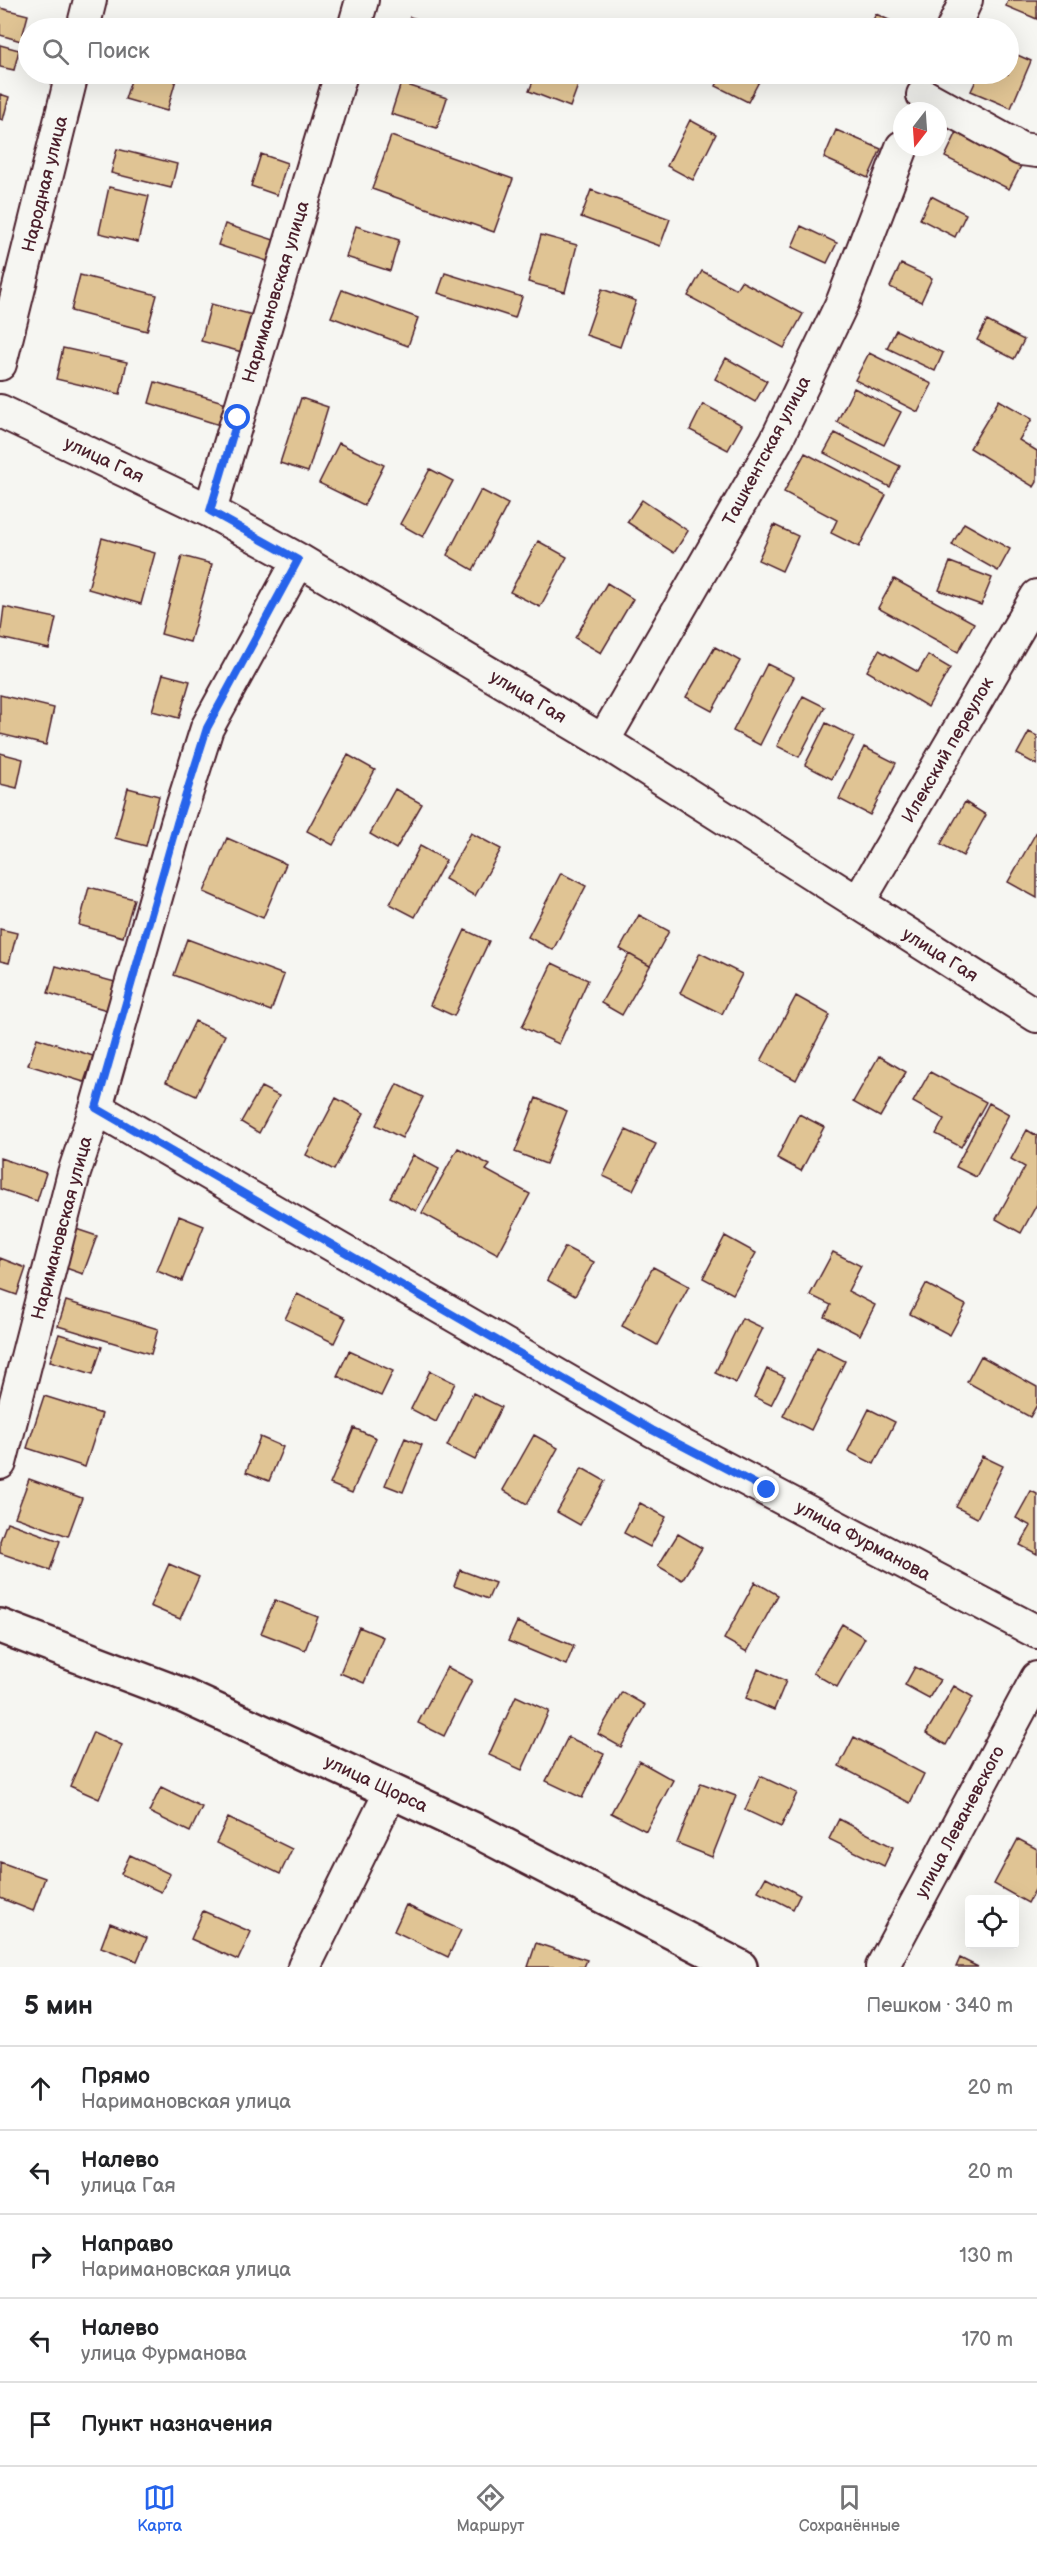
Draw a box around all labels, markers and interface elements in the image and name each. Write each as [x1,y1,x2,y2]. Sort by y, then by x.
search box [18,18,1019,84]
icon: search [39,35,72,68]
text: Поиск [87,38,150,65]
north arrow [893,102,947,156]
street label: Народная улица [18,113,72,254]
street label: Наримановская улица [238,198,314,385]
street label: Ташкентская улица [719,372,815,529]
route start [224,404,250,430]
street label: улица Гая [61,432,147,488]
street label: улица Гая [486,666,570,728]
street label: Илекский переулок [898,673,998,827]
street label: улица Гая [898,924,982,986]
street label: Наримановская улица [27,1134,97,1322]
route end [753,1476,779,1502]
street label: улица Фурманова [792,1497,934,1585]
street label: улица Леваневского [911,1742,1009,1902]
street label: улица Щорса [321,1751,431,1817]
map controls [965,1895,1019,1949]
button: locate [965,1895,1019,1949]
text: 5 мин [24,1991,93,2022]
text: Пешком · 340 m [866,1994,1013,2018]
text: Прямо [81,2063,150,2090]
icon: ahead [24,2072,57,2105]
text: 20 m [968,2076,1013,2100]
text: Наримановская улица [81,2090,291,2114]
text: Налево [81,2147,159,2174]
icon: left [24,2156,57,2189]
text: 20 m [968,2160,1013,2184]
text: улица Гая [81,2174,176,2198]
text: Направо [81,2231,173,2258]
icon: right [24,2240,57,2273]
text: 130 m [959,2244,1013,2268]
text: Наримановская улица [81,2258,291,2282]
text: Налево [81,2315,159,2342]
icon: left [24,2324,57,2357]
text: 170 m [962,2328,1013,2352]
text: улица Фурманова [81,2342,247,2366]
icon: arrive [24,2408,57,2441]
text: Пункт назначения [81,2411,273,2438]
tab: Карта [137,2481,182,2536]
tab: Маршрут [456,2481,525,2536]
tab: Сохранённые [799,2481,900,2536]

